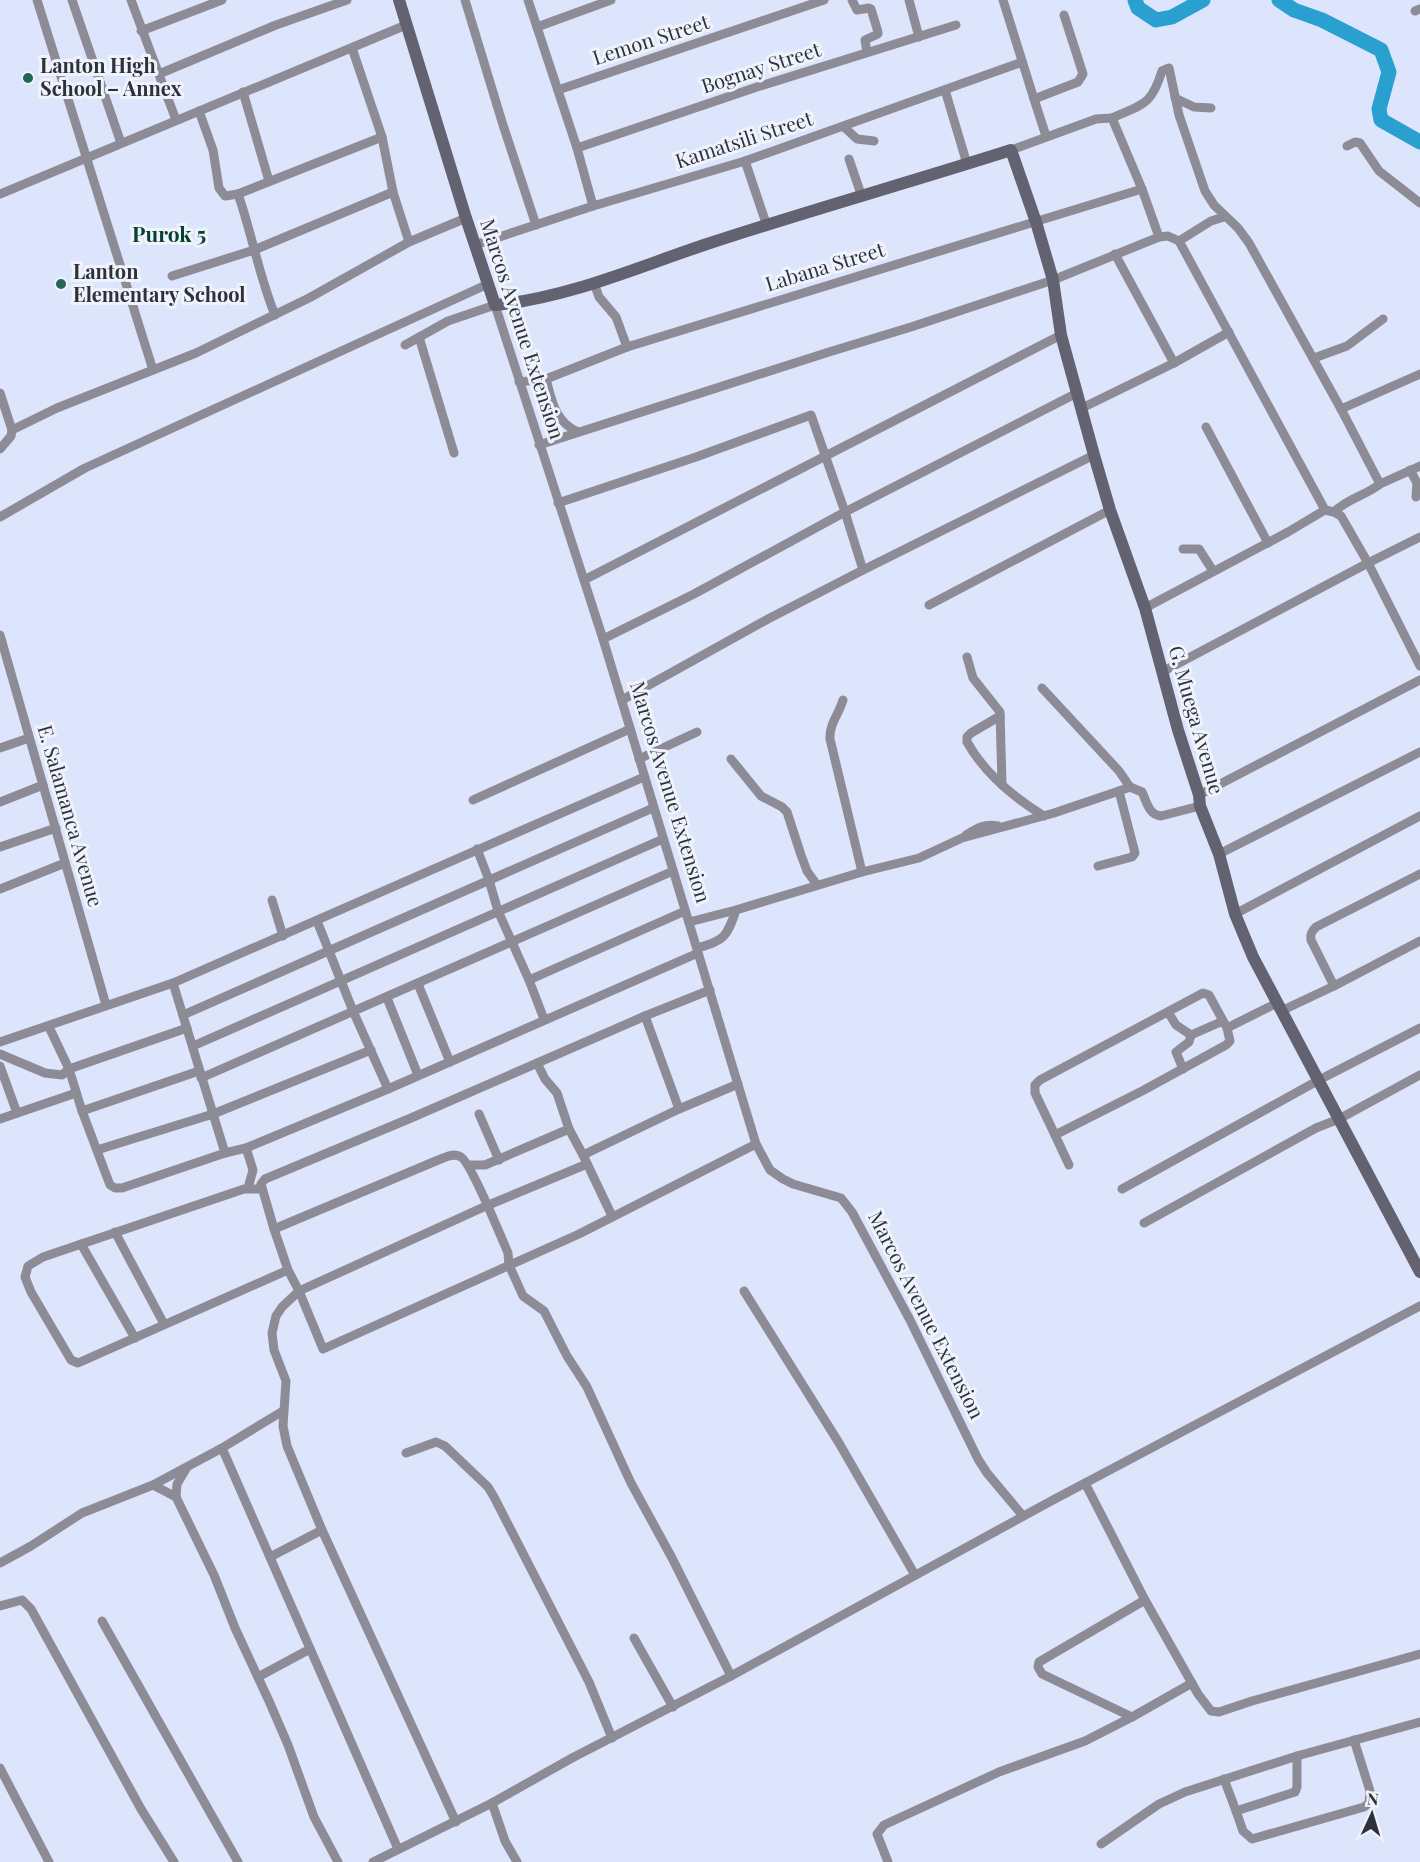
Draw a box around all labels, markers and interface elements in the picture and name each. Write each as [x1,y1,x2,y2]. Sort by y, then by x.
street label: Lemon Street [589,7,713,70]
street label: Bognay Street [697,34,825,99]
place label: Lanton High School – Annex [40,51,182,101]
marker: Lanton High School – Annex [21,71,35,85]
street label: Kamatsili Street [671,103,817,173]
street label: Marcos Avenue Extension [475,215,572,442]
district label: Purok 5 [132,219,206,247]
street label: Labana Street [762,234,888,296]
place label: Lanton Elementary School [73,257,246,307]
marker: Lanton Elementary School [54,277,68,291]
street label: G. Muega Avenue [1163,642,1232,797]
street label: Marcos Avenue Extension [625,678,718,906]
street label: E. Salamanca Avenue [33,721,110,910]
street label: Marcos Avenue Extension [863,1206,992,1423]
north arrow [1342,1784,1402,1844]
text: N [1367,1788,1380,1809]

